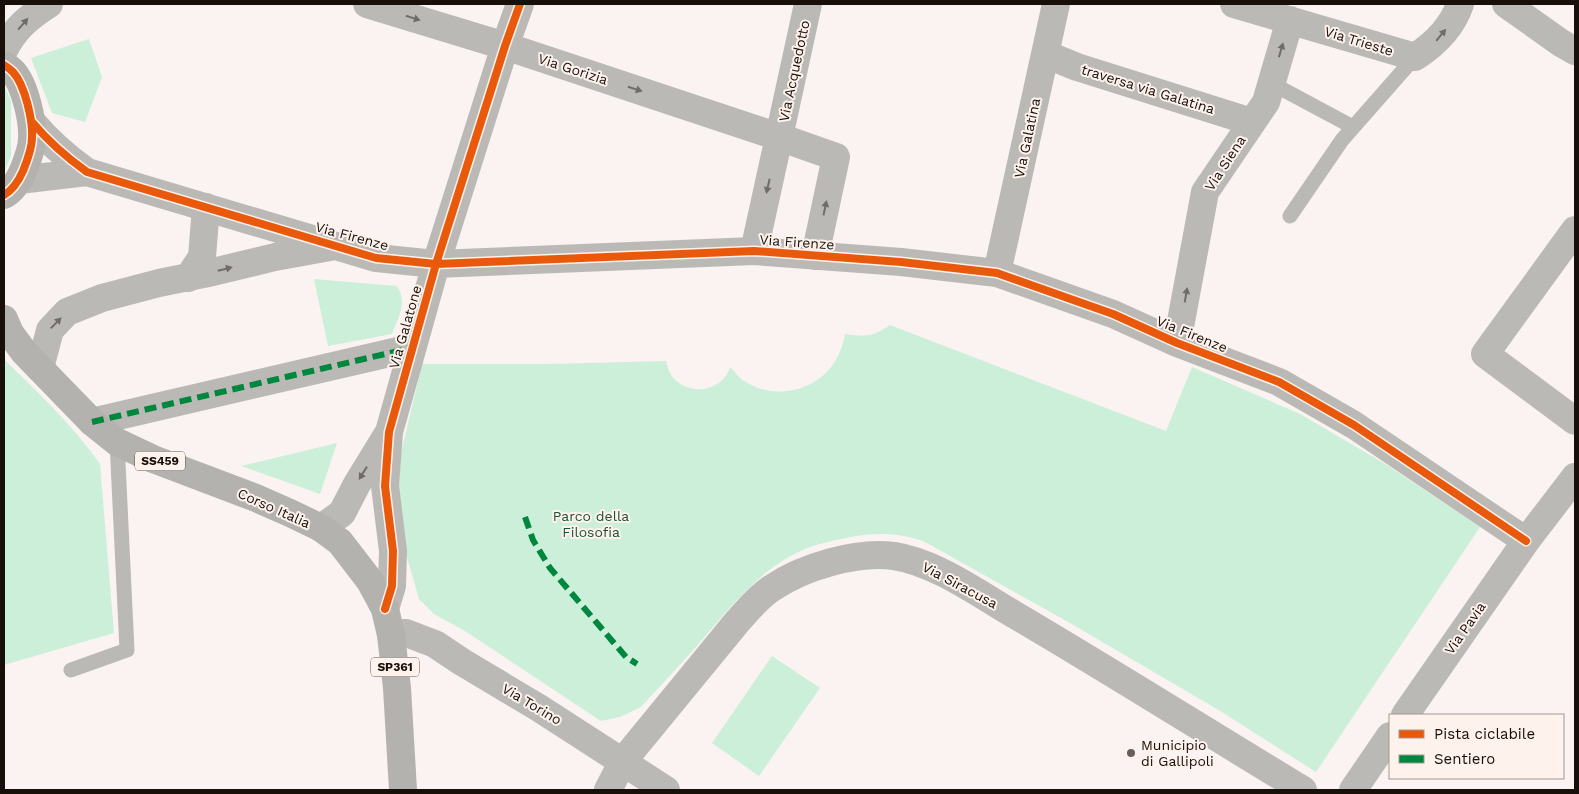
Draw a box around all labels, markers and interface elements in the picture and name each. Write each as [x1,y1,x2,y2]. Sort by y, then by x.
one-way arrow [406,15,421,22]
one-way arrow [17,18,29,30]
street label: Via Acquedotto [775,19,813,123]
street label: Via Trieste [1323,23,1395,59]
one-way arrow [1436,29,1447,42]
one-way arrow [1277,42,1285,57]
street label: Via Gorizia [536,50,610,88]
street label: traversa via Galatina [1079,61,1217,117]
one-way arrow [627,86,642,94]
street label: Via Galatina [1011,96,1043,179]
street label: Via Siena [1201,132,1249,194]
one-way arrow [764,179,772,194]
one-way arrow [821,200,829,216]
street label: Via Firenze [314,219,390,253]
street label: Via Firenze [759,231,835,253]
one-way arrow [218,265,233,273]
street label: Via Galatone [385,283,425,371]
one-way arrow [1182,286,1190,302]
street label: Via Firenze [1154,313,1230,355]
one-way arrow [50,318,62,330]
road number: SS459 [135,452,185,471]
one-way arrow [359,467,368,480]
street label: Corso Italia [235,485,313,531]
park label: Parco della Filosofia [553,508,629,540]
street label: Via Siracusa [920,558,1000,612]
street label: Via Pavia [1441,599,1489,657]
road number: SP361 [371,658,419,676]
street label: Via Torino [499,680,565,728]
legend [1389,714,1564,779]
text: Pista ciclabile [1434,725,1535,743]
place label: Municipio di Gallipoli [1141,737,1214,769]
marker: Municipio di Gallipoli [1125,747,1137,759]
text: Sentiero [1434,750,1495,768]

